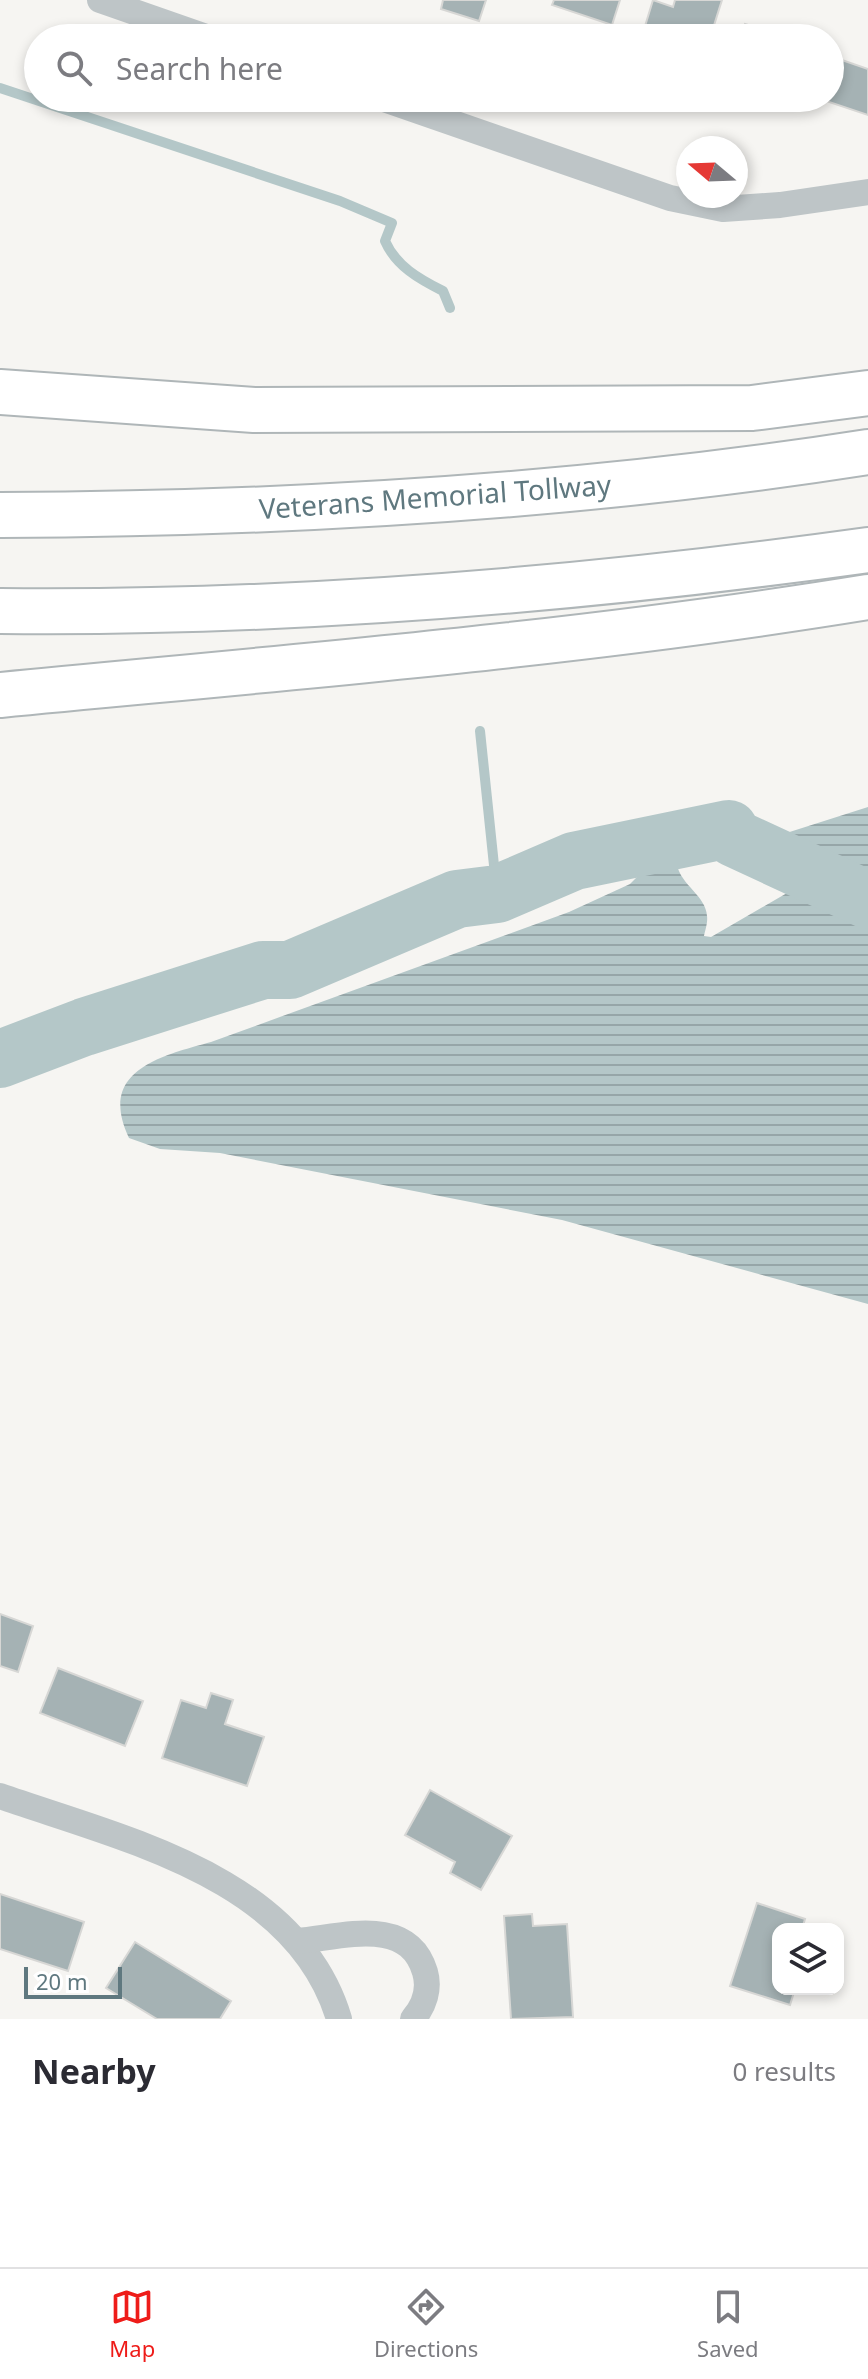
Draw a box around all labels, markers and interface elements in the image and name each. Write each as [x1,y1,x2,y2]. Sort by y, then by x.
search box [24,24,844,112]
icon: search [52,46,96,90]
text: Search here [116,48,283,89]
north arrow [676,136,748,208]
street label: Veterans Memorial Tollway [258,465,613,527]
map controls [772,1923,844,1995]
button: layers [772,1923,844,1995]
scale bar [24,1963,122,1999]
text: 20 m [36,1966,87,1996]
text: Nearby [32,2048,156,2094]
text: 0 results [732,2053,836,2089]
tab: Map [109,2285,155,2363]
tab: Directions [374,2285,478,2363]
tab: Saved [697,2285,759,2363]

